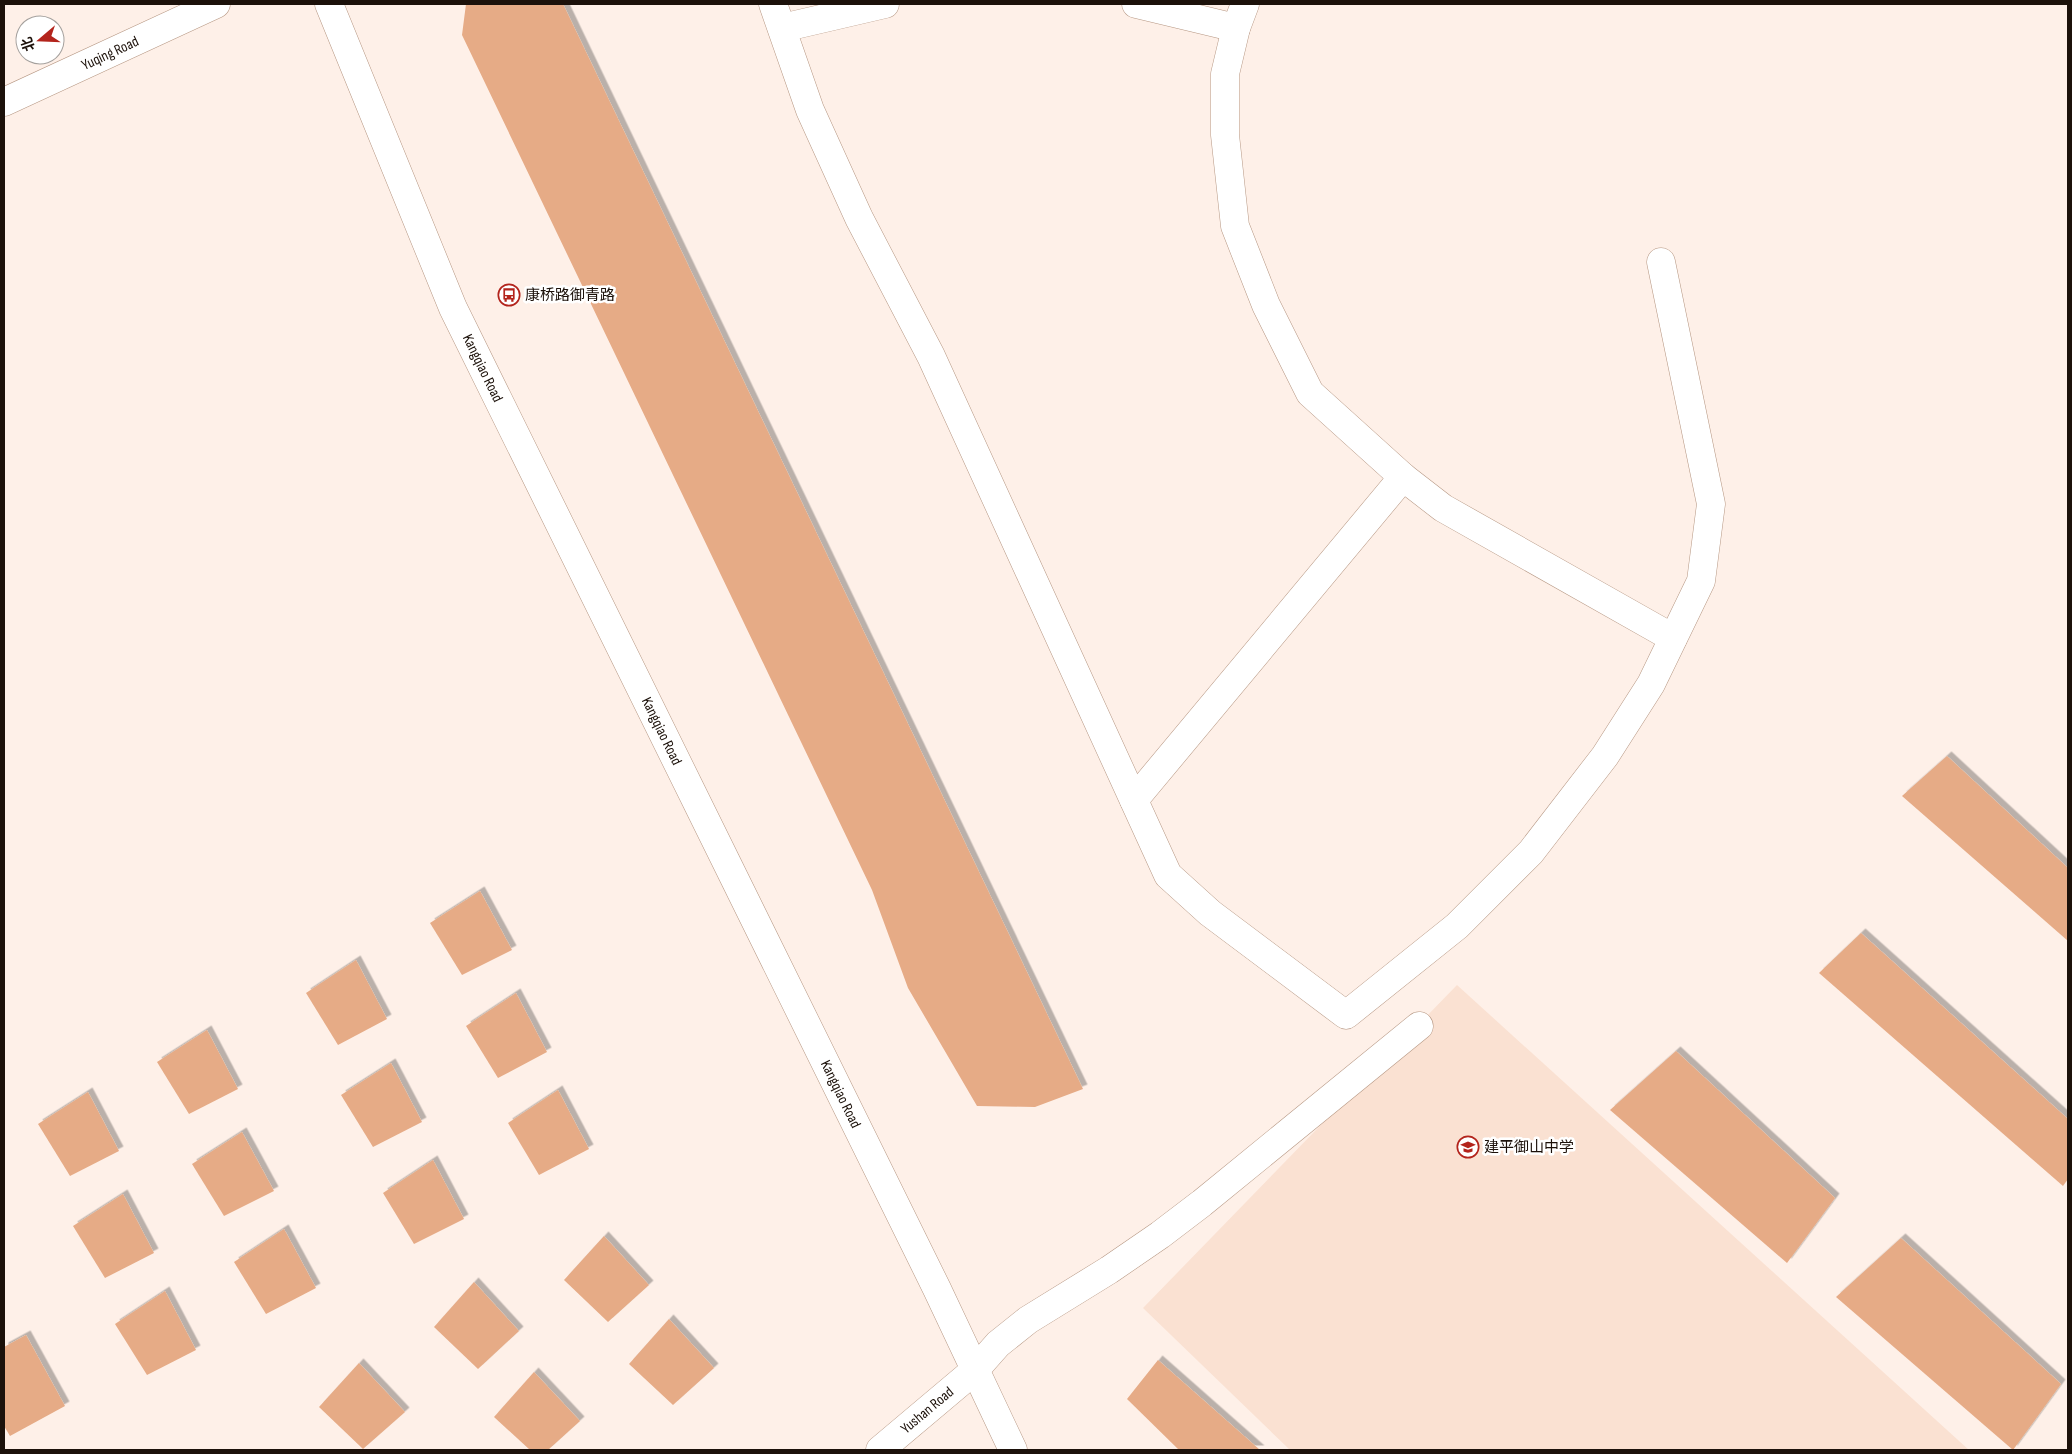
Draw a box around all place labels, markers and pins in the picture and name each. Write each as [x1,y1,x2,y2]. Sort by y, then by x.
bus stop icon: 康桥路御青路 [497,283,521,307]
place label: 康桥路御青路 [525,286,615,305]
school or university icon: 建平御山中学 [1456,1135,1480,1159]
place label: 建平御山中学 [1484,1138,1574,1157]

